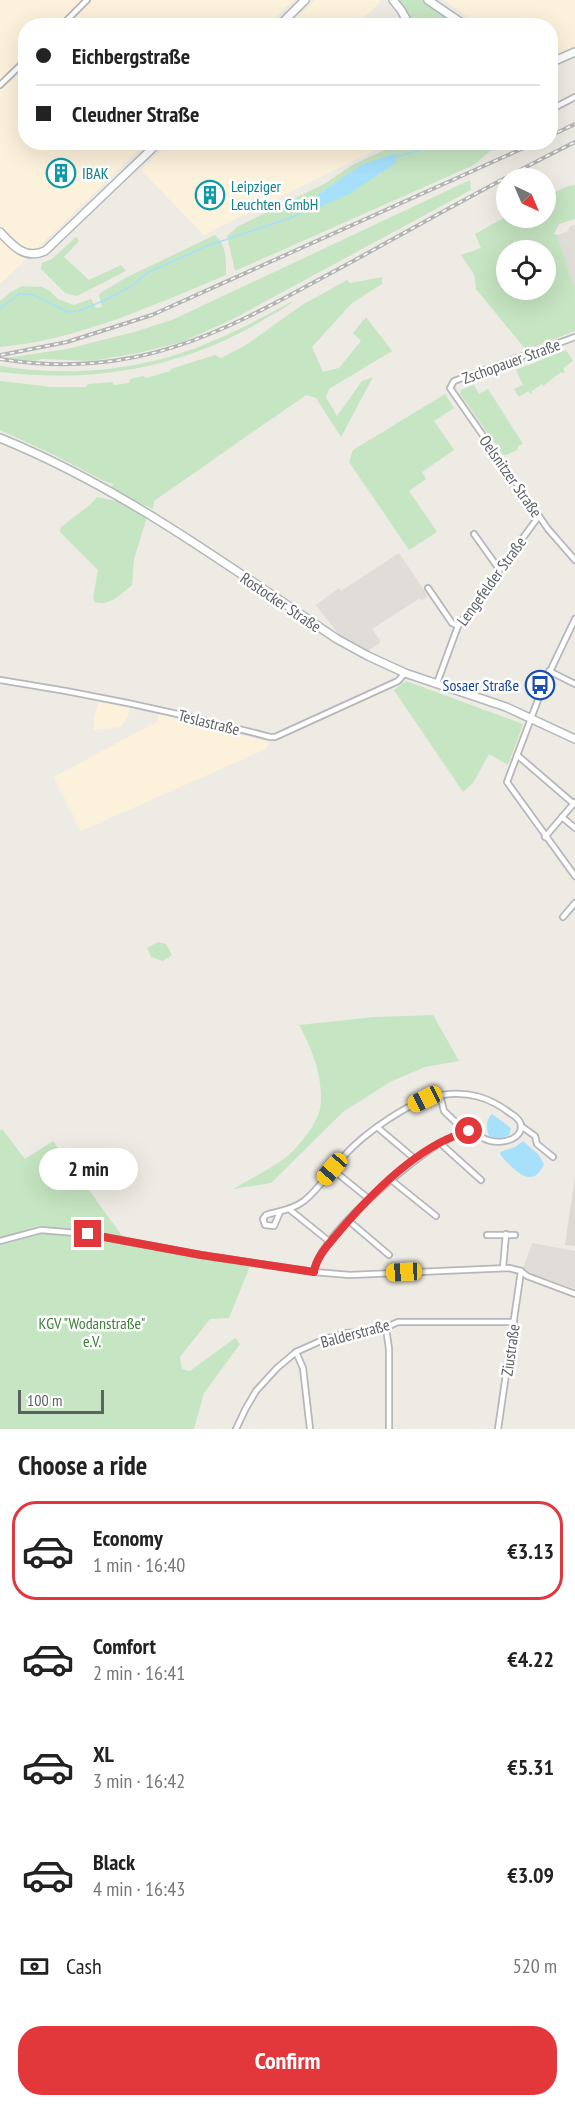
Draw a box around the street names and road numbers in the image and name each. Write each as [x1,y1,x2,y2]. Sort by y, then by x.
street label: Zschopauer Straße [459,334,563,388]
street label: Oelsnitzer Straße [475,431,547,521]
street label: Lengefelder Straße [452,533,530,629]
street label: Rostocker Straße [237,568,325,636]
street label: Teslastraße [176,705,242,739]
street label: Balderstraße [318,1314,392,1352]
street label: Ziustraße [496,1323,524,1377]

